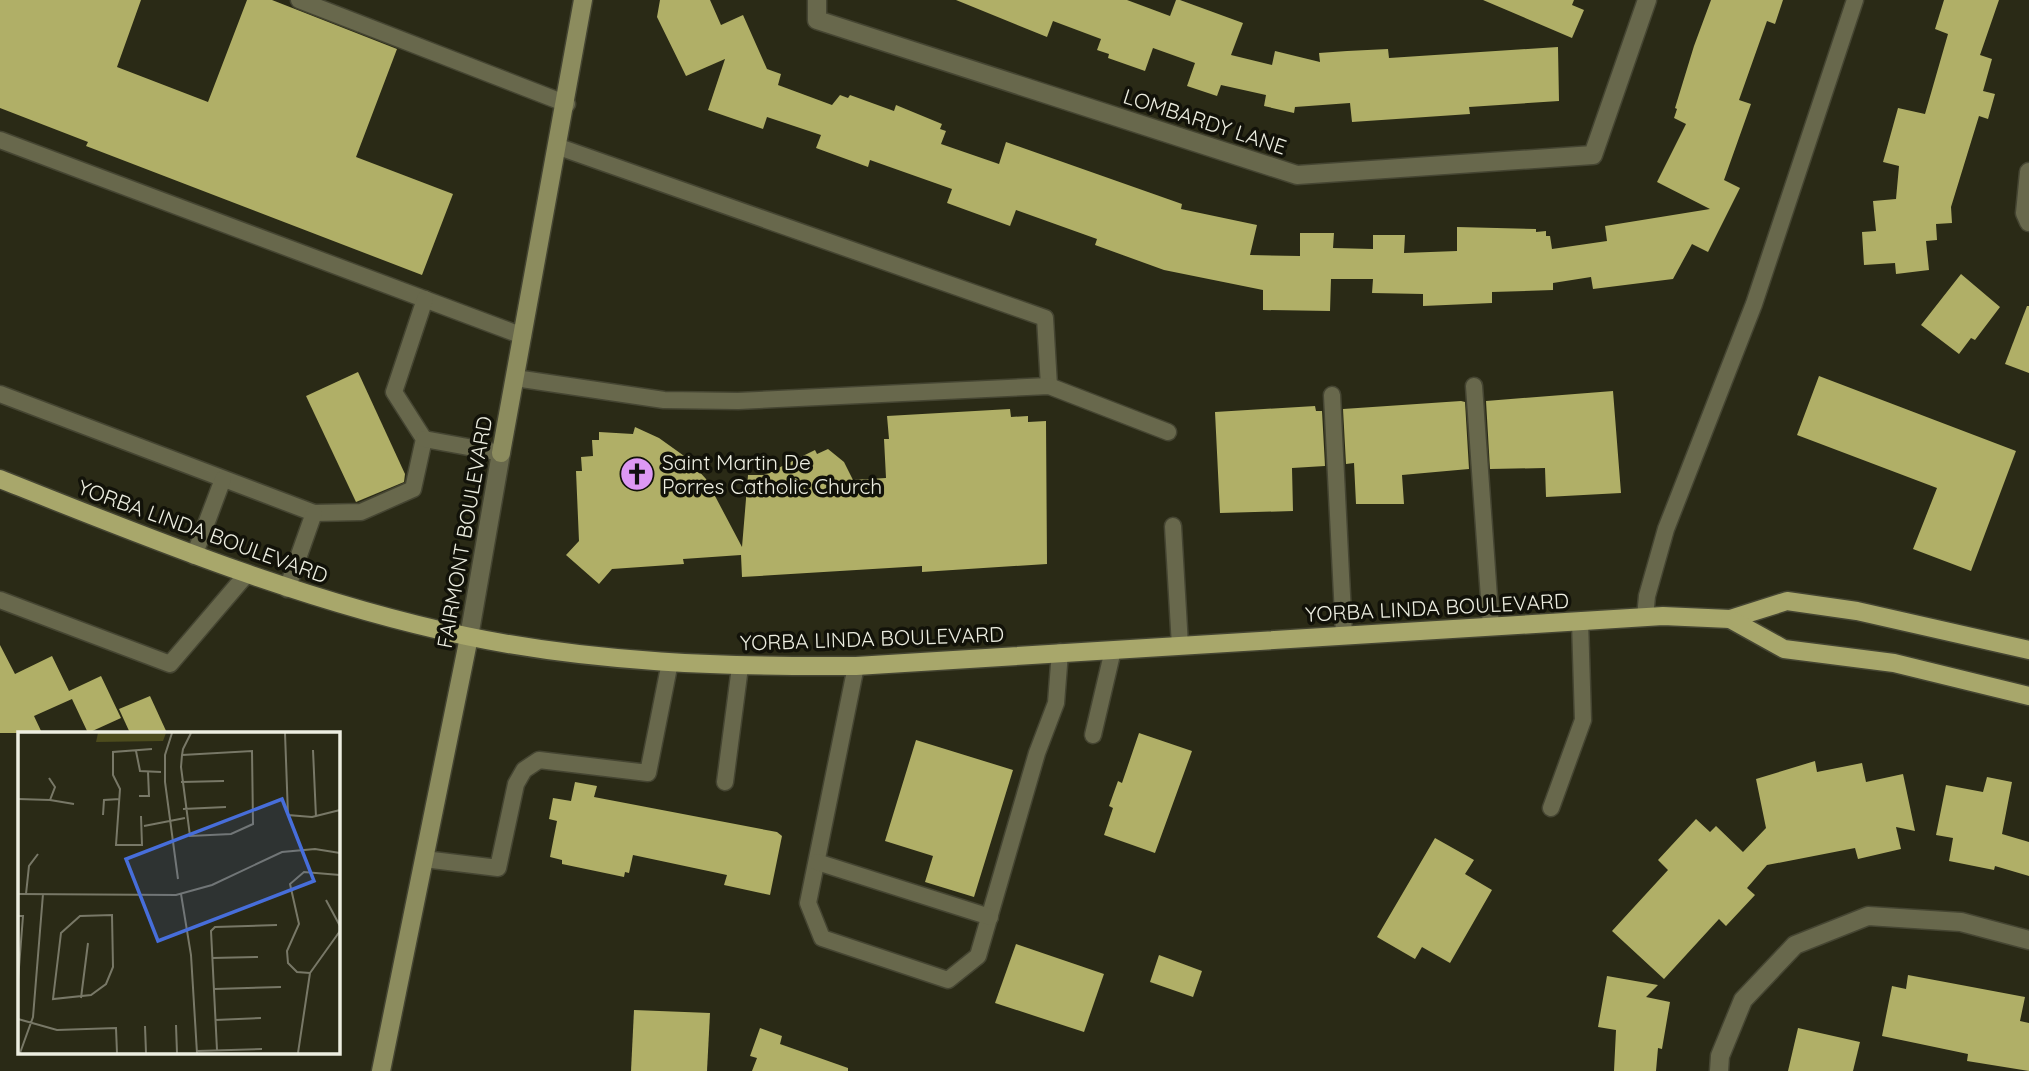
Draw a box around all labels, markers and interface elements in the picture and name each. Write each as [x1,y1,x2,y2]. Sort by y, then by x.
street label: LOMBARDY LANE [1120,82,1290,160]
street label: FAIRMONT BOULEVARD [431,414,497,650]
place label: Saint Martin De Porres Catholic Church [662,449,882,499]
church icon: Saint Martin De Porres Catholic Church [618,455,656,493]
street label: YORBA LINDA BOULEVARD [74,474,332,588]
street label: YORBA LINDA BOULEVARD [1304,587,1570,627]
street label: YORBA LINDA BOULEVARD [740,620,1004,656]
inset map [18,732,340,1054]

